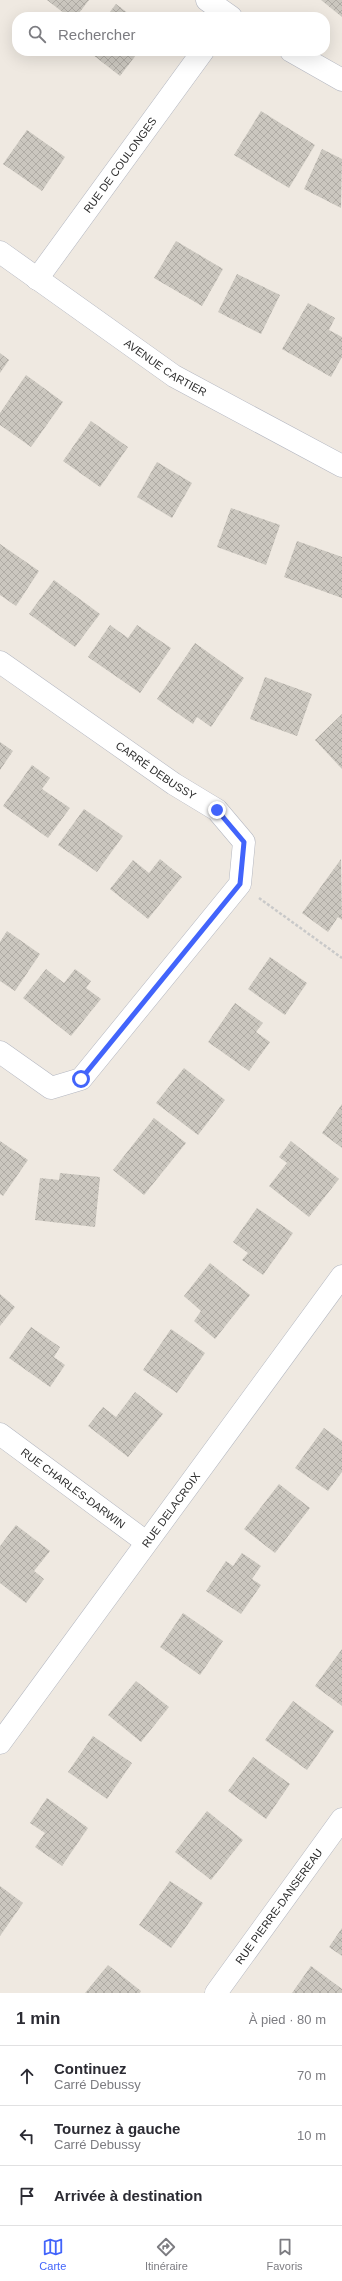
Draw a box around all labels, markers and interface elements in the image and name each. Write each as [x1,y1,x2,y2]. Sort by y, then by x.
search box [12,12,330,56]
icon: search [26,23,48,45]
text: Rechercher [58,26,136,43]
street label: RUE DE COULONGES [81,115,159,215]
street label: AVENUE CARTIER [122,337,209,398]
street label: CARRÉ DEBUSSY [114,739,199,802]
route end [208,801,226,819]
route start [72,1070,90,1088]
street label: RUE CHARLES-DARWIN [19,1446,128,1531]
street label: RUE DELACROIX [139,1469,203,1550]
street label: RUE PIERRE-DANSEREAU [233,1846,325,1966]
text: 1 min [16,2009,60,2028]
text: À pied · 80 m [249,2012,326,2027]
text: Continuez [54,2060,127,2077]
icon: ahead [16,2065,38,2087]
text: 70 m [297,2068,326,2083]
text: Carré Debussy [54,2077,141,2092]
text: Tournez à gauche [54,2120,180,2137]
icon: left [16,2125,38,2147]
text: 10 m [297,2128,326,2143]
text: Carré Debussy [54,2137,141,2152]
icon: arrive [16,2185,38,2207]
text: Arrivée à destination [54,2187,202,2204]
tab: Carte [39,2236,66,2272]
tab: Itinéraire [145,2236,188,2272]
tab: Favoris [267,2236,303,2272]

